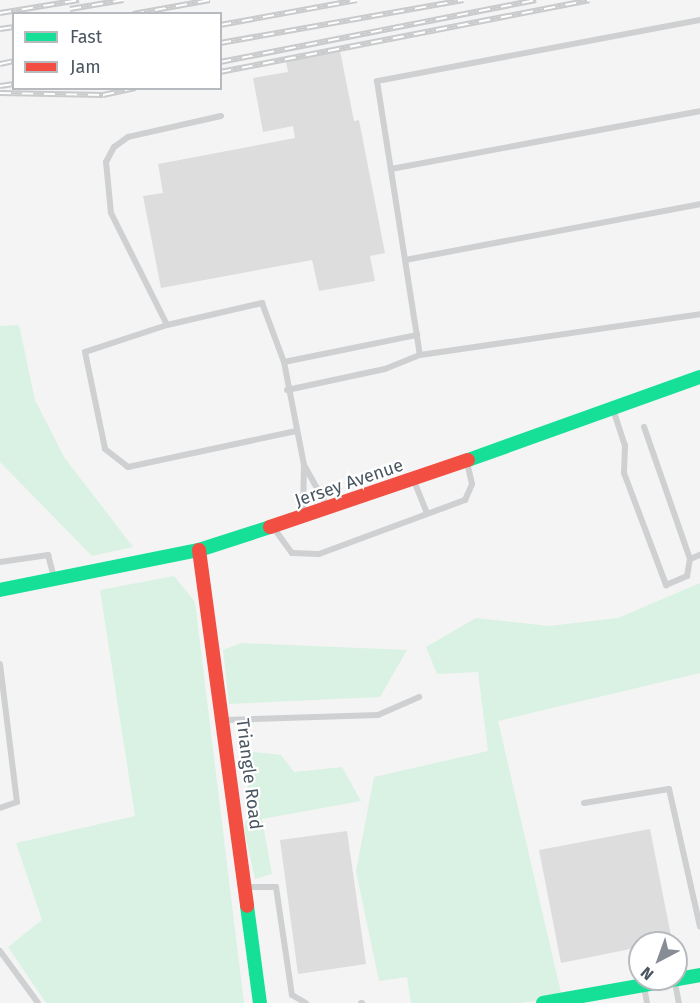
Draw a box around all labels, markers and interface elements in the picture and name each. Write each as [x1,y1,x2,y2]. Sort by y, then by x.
legend [12,12,222,90]
text: Fast [70,26,102,48]
text: Jam [70,56,101,78]
street label: Jersey Avenue [292,454,406,512]
street label: Triangle Road [231,717,267,831]
north arrow [628,931,688,991]
text: N [637,963,657,984]

